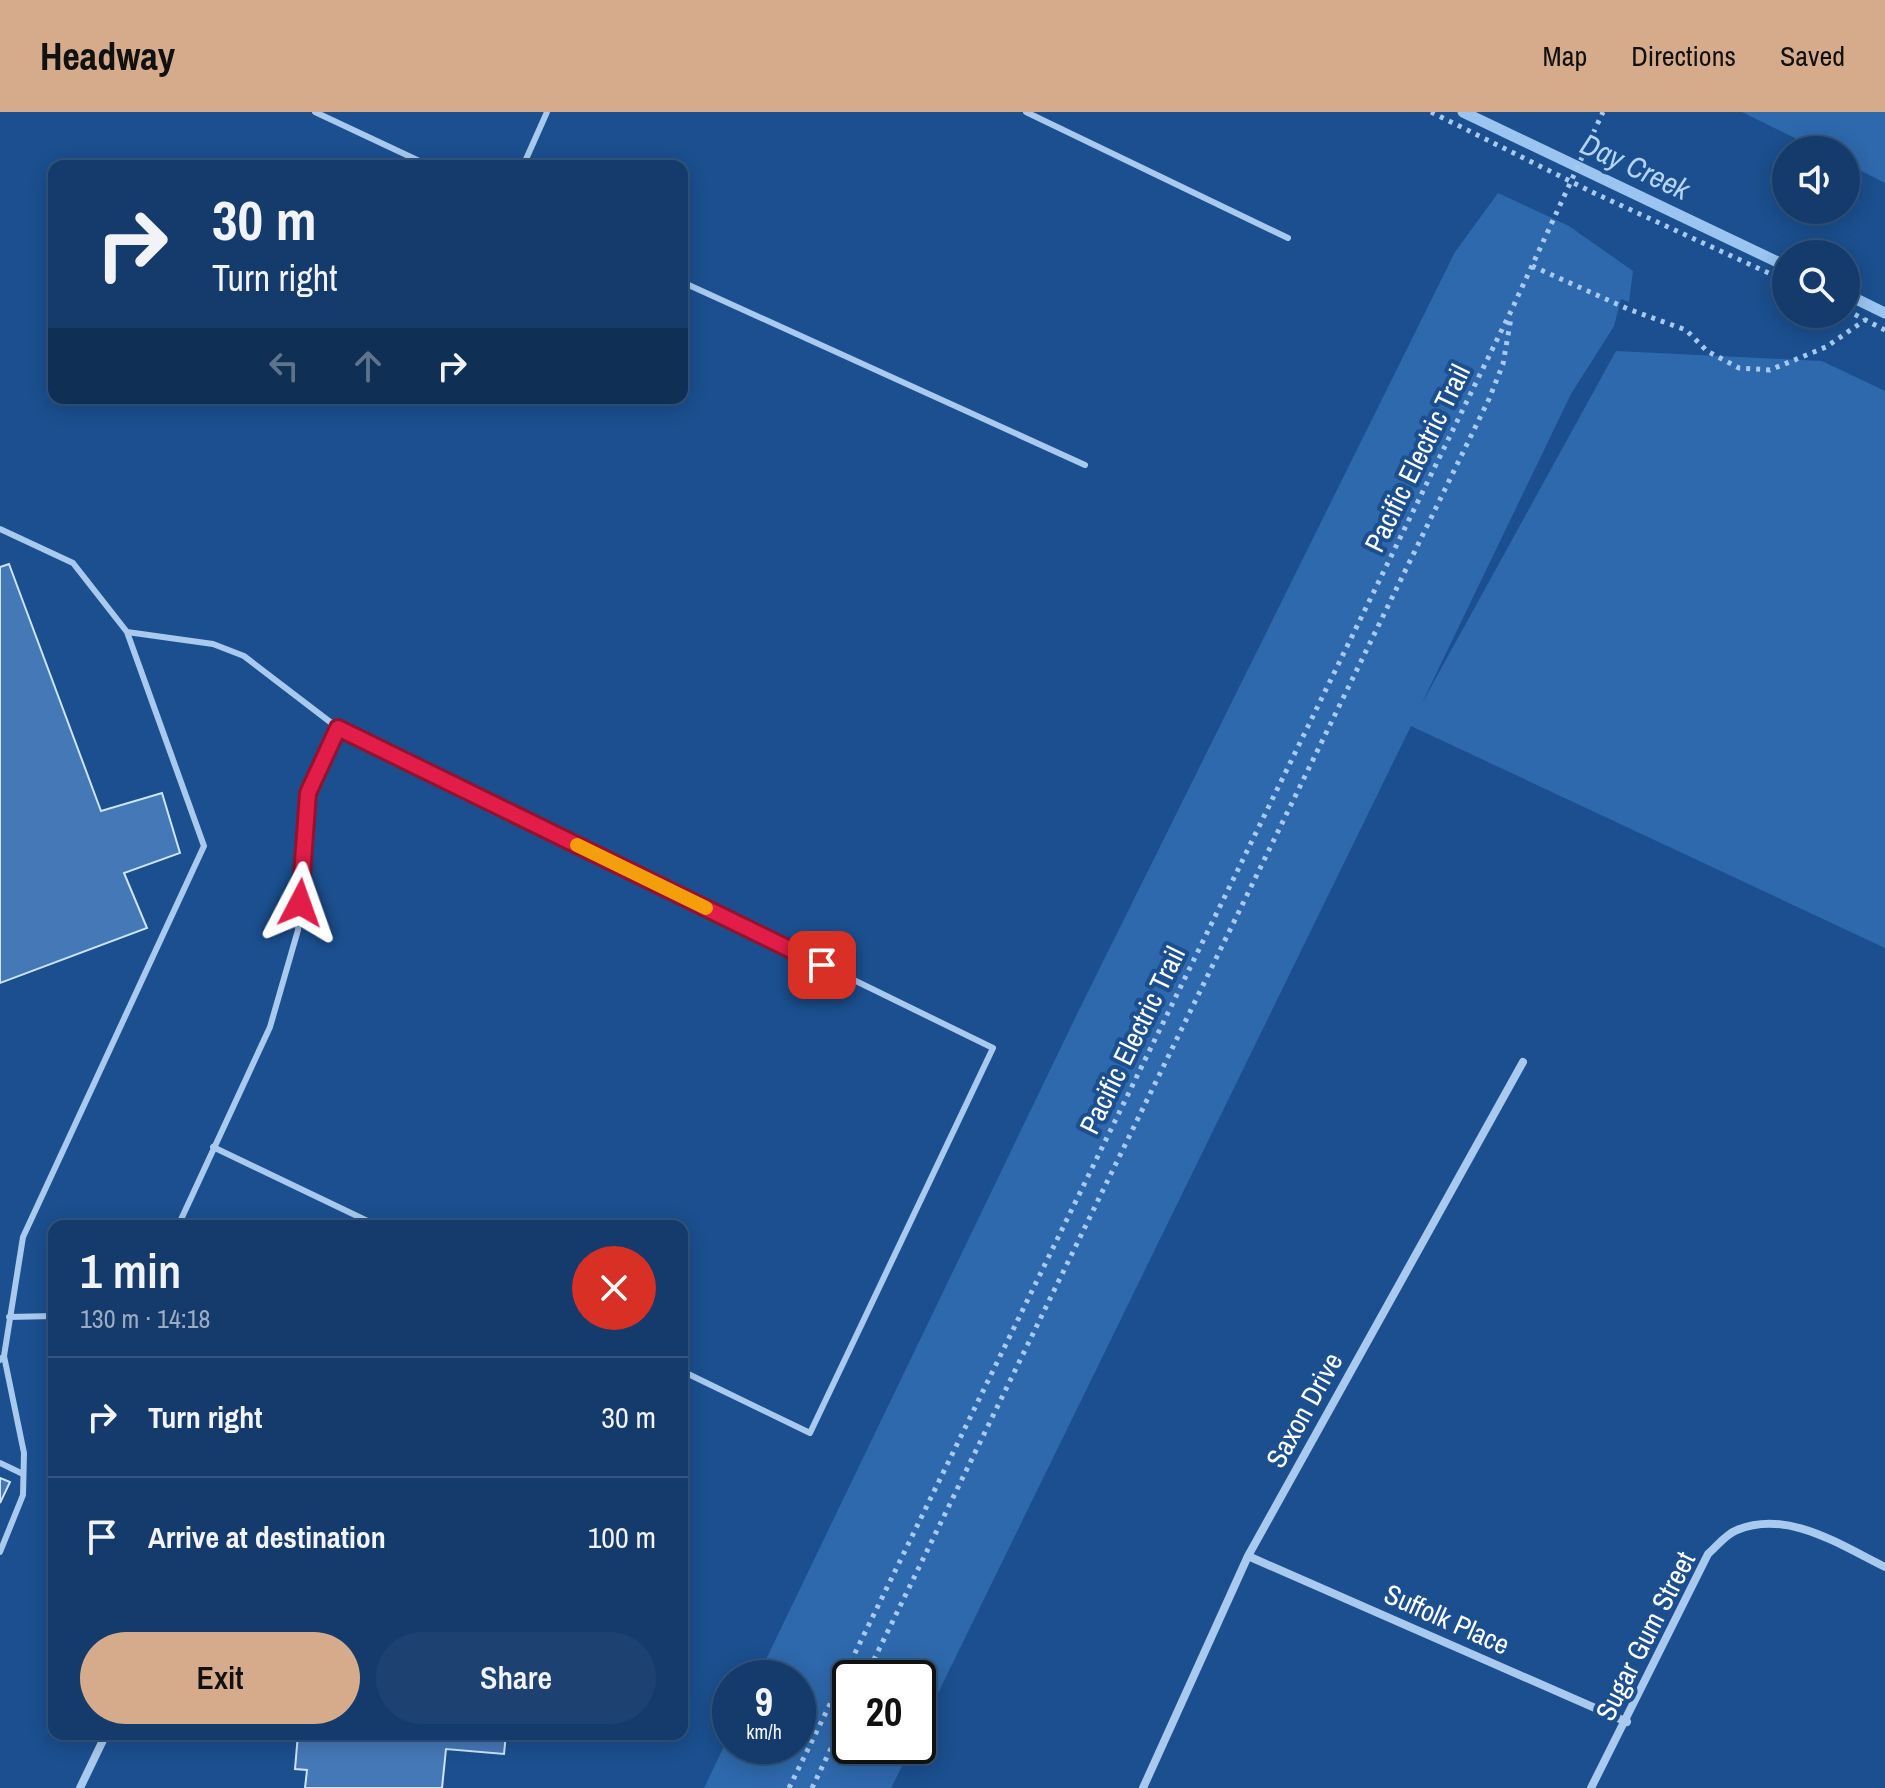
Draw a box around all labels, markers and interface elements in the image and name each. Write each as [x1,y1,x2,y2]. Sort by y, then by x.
text: Headway [40,31,175,82]
text: Map [1543,37,1587,75]
text: Directions [1631,37,1736,75]
text: Saved [1780,37,1845,75]
water label: Day Creek [1574,123,1698,209]
map controls [1772,136,1860,328]
button: sound [1772,136,1860,224]
text: 30 m [212,182,317,257]
icon: right [80,192,184,296]
button: search [1772,240,1860,328]
text: Turn right [212,254,337,302]
icon: left [262,344,306,388]
icon: ahead [346,344,390,388]
icon: right [430,344,474,388]
street label: Pacific Electric Trail [1355,358,1479,558]
position arrow [258,861,342,945]
pin [788,931,856,999]
street label: Pacific Electric Trail [1070,940,1194,1140]
icon: arrive [800,943,844,987]
text: 1 min [80,1238,181,1303]
button: close [572,1246,656,1330]
text: 130 m · 14:18 [80,1301,210,1336]
street label: Saxon Drive [1257,1346,1351,1474]
icon: right [80,1395,124,1439]
text: Turn right [148,1397,262,1437]
text: 30 m [601,1397,656,1437]
icon: arrive [80,1515,124,1559]
text: Arrive at destination [148,1517,386,1557]
text: 100 m [588,1517,656,1557]
street label: Sugar Gum Street [1586,1545,1704,1727]
street label: Suffolk Place [1378,1574,1516,1664]
button: Exit [80,1632,360,1724]
button: Share [376,1632,656,1724]
speed limit sign: 20 [832,1660,936,1764]
text: 9 [755,1675,773,1728]
text: km/h [746,1718,782,1745]

